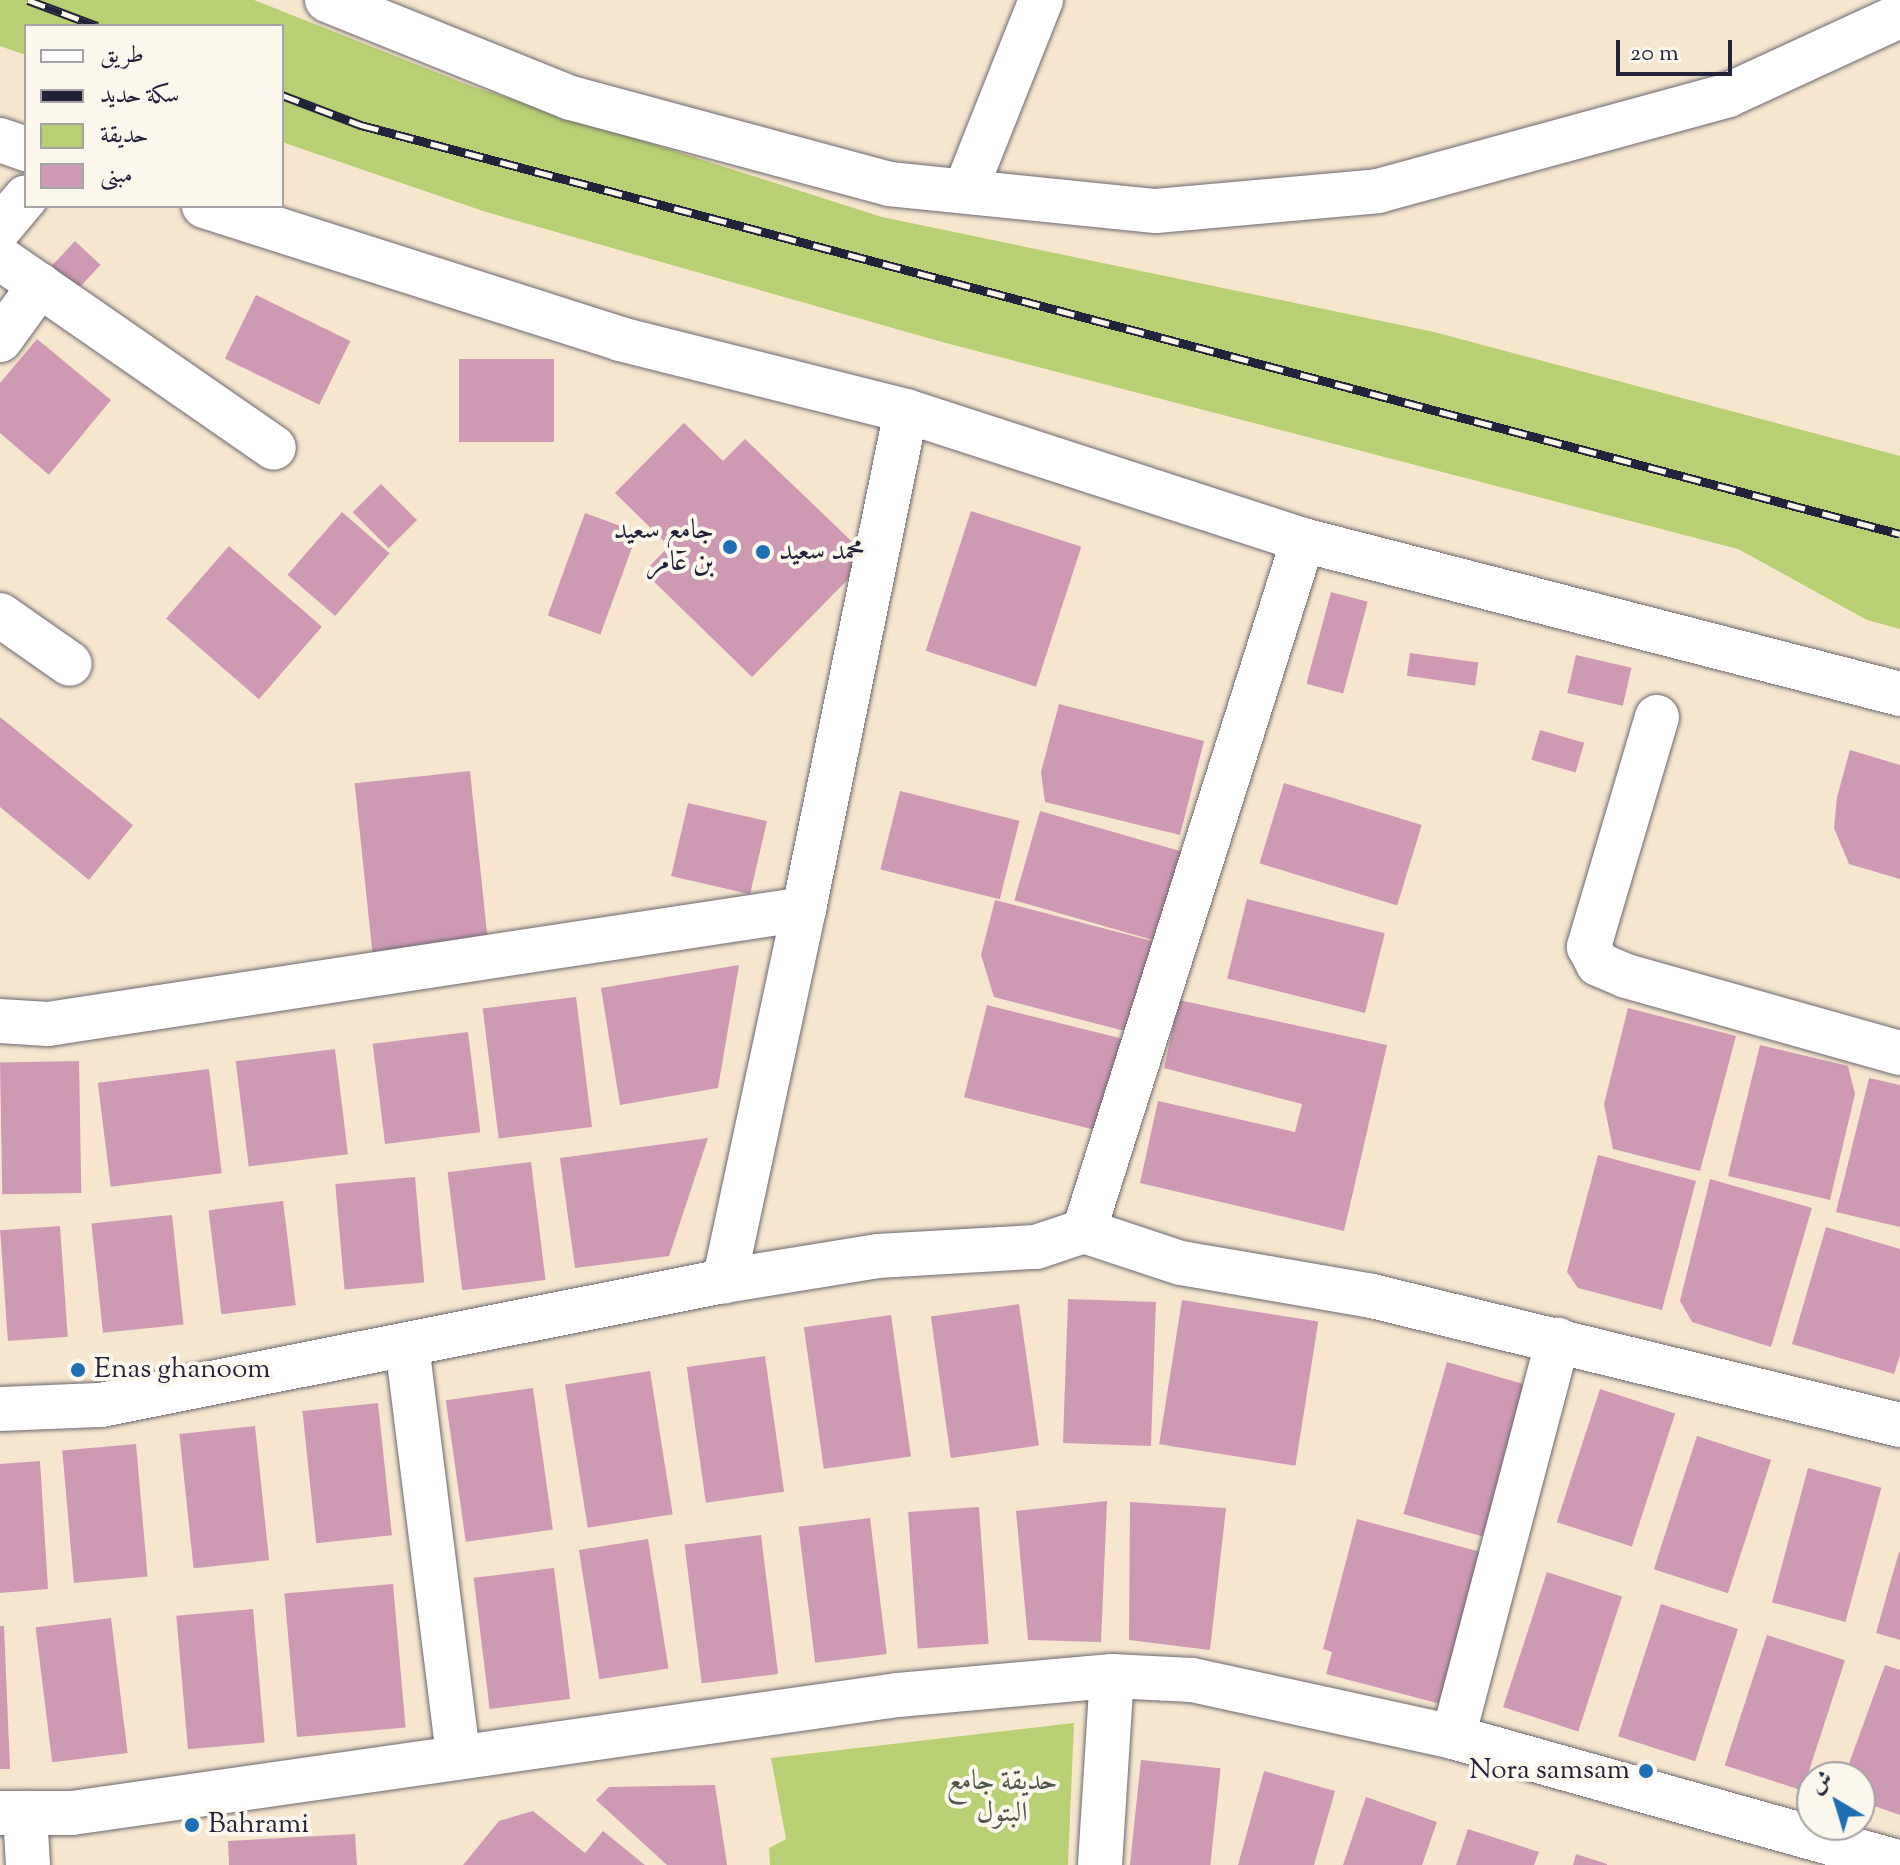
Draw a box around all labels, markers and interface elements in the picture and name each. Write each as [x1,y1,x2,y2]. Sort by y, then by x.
legend [24,24,284,208]
scale bar [1620,24,1736,74]
text: 20 m [1630,37,1679,71]
text: طريق [100,39,144,73]
text: سكة حديد [100,79,179,113]
text: حديقة [100,119,149,153]
text: مبنى [100,159,133,193]
place label: جامع سعيد بن عامر [614,514,714,580]
place label: محمد سعيد [779,535,865,569]
marker: جامع سعيد بن عامر [721,538,739,556]
marker: محمد سعيد [754,543,772,561]
place label: Enas ghanoom [94,1353,270,1387]
marker: Enas ghanoom [69,1361,87,1379]
place label: Nora samsam [1469,1754,1630,1788]
north arrow [1796,1761,1876,1841]
marker: Nora samsam [1637,1762,1655,1780]
text: ش [1804,1764,1841,1803]
park label: حديقة جامع البتول [947,1765,1057,1831]
place label: Bahrami [208,1808,309,1842]
marker: Bahrami [183,1816,201,1834]

